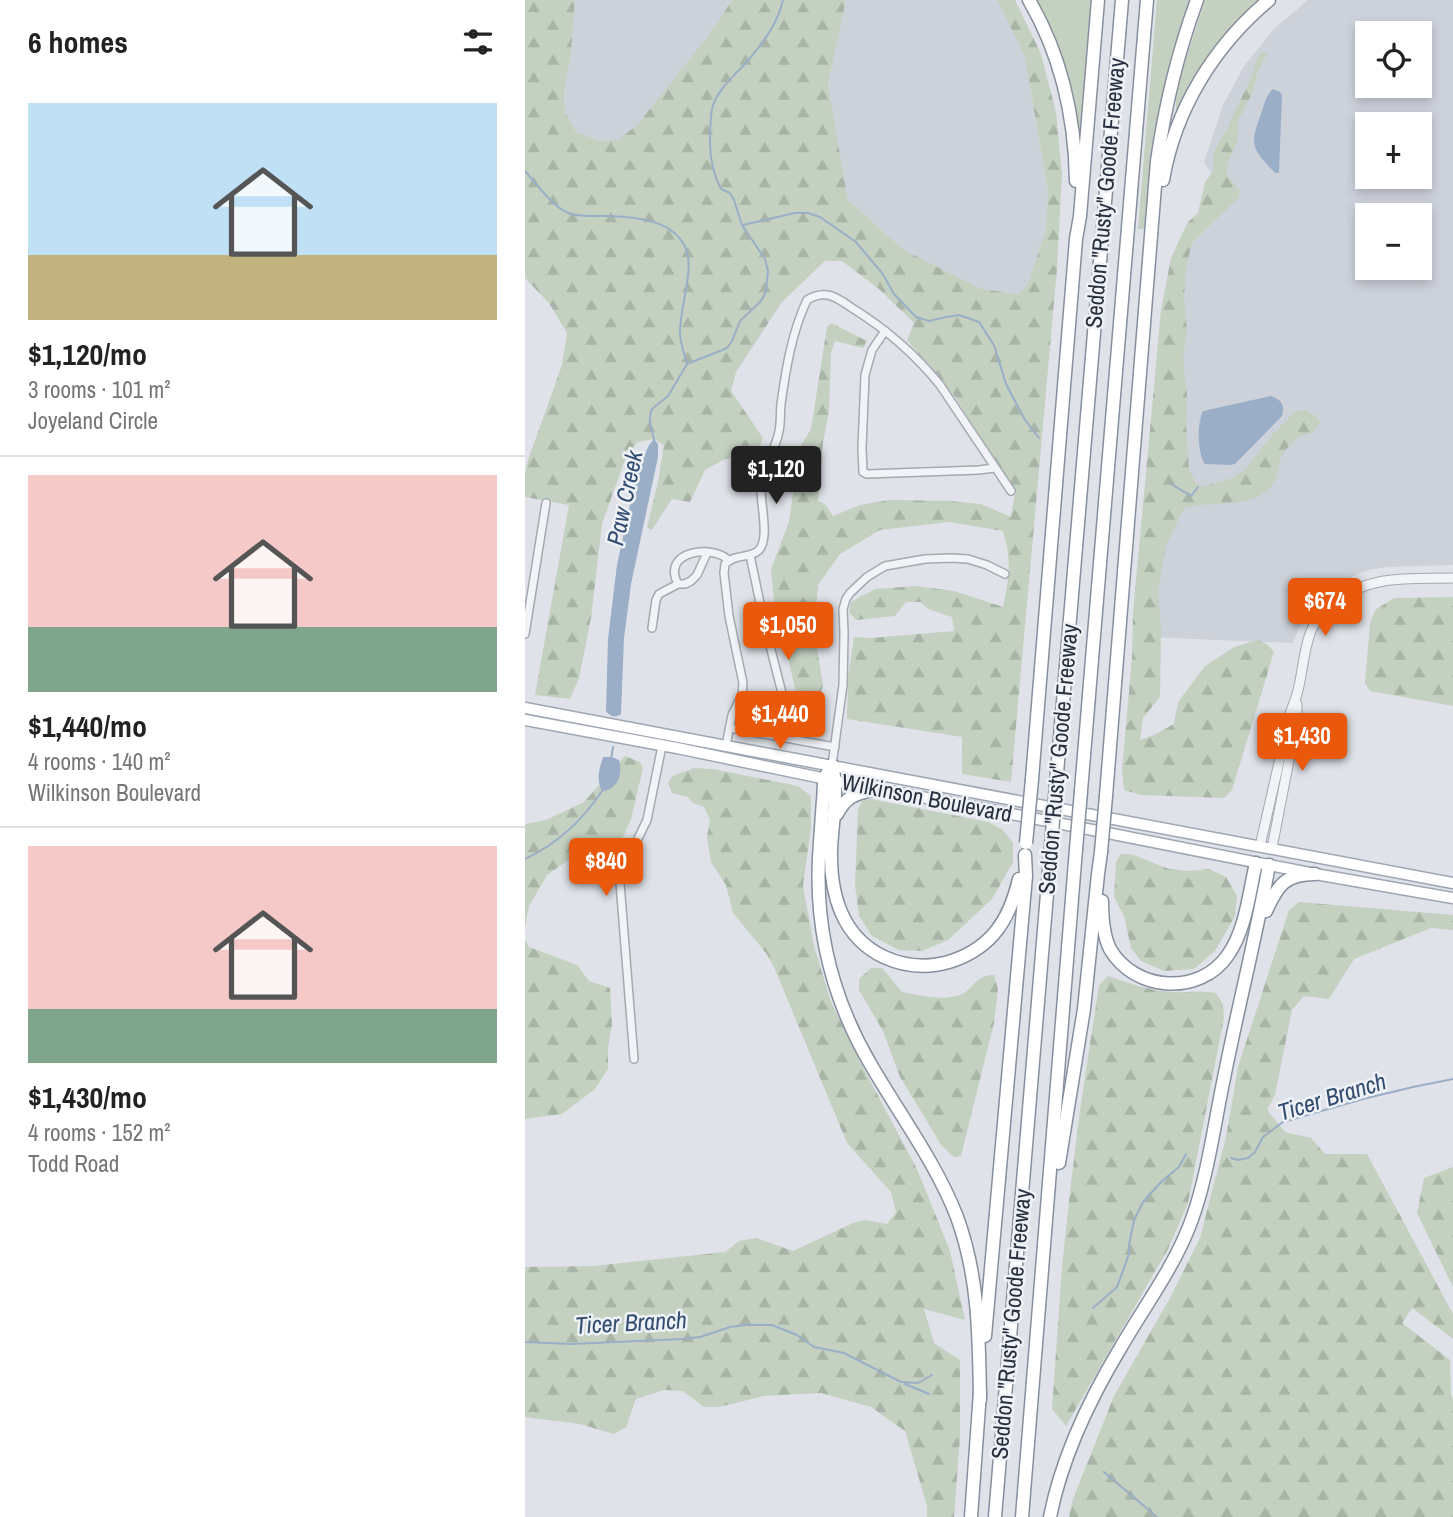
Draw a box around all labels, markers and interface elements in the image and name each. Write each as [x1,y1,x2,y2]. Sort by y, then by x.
map controls [1355,21,1432,280]
button: locate [1355,21,1432,98]
text: 6 homes [28,22,128,62]
icon: filters [459,23,497,61]
street label: Seddon "Rusty" Goode Freeway [1077,56,1132,329]
button: + [1355,112,1432,189]
icon: home [200,149,326,275]
button: − [1355,203,1432,280]
text: $1,120/mo [28,334,147,374]
text: 3 rooms · 101 m² [28,374,171,405]
text: Joyeland Circle [28,405,158,436]
water label: Paw Creek [598,446,650,548]
pin: $1,120 [719,447,833,506]
text: $1,120 [747,453,805,484]
icon: home [200,521,326,647]
pin: $674 [1284,578,1366,638]
text: $674 [1304,585,1346,616]
pin: $1,050 [731,602,845,662]
text: $1,050 [759,609,817,640]
street label: Seddon "Rusty" Goode Freeway [1030,622,1085,895]
pin: $1,440 [723,692,837,751]
text: $1,440 [751,698,809,729]
text: $1,440/mo [28,706,147,746]
pin: $1,430 [1245,714,1359,773]
text: $1,430 [1273,720,1331,751]
text: 4 rooms · 140 m² [28,746,171,777]
street label: Wilkinson Boulevard [839,766,1015,829]
text: Wilkinson Boulevard [28,777,201,808]
pin: $840 [565,838,647,898]
text: $840 [585,845,627,876]
icon: home [200,892,326,1018]
water label: Ticer Branch [1274,1064,1390,1128]
text: $1,430/mo [28,1077,147,1117]
text: 4 rooms · 152 m² [28,1117,171,1148]
text: Todd Road [28,1148,119,1179]
street label: Seddon "Rusty" Goode Freeway [983,1187,1038,1460]
water label: Ticer Branch [574,1303,688,1341]

